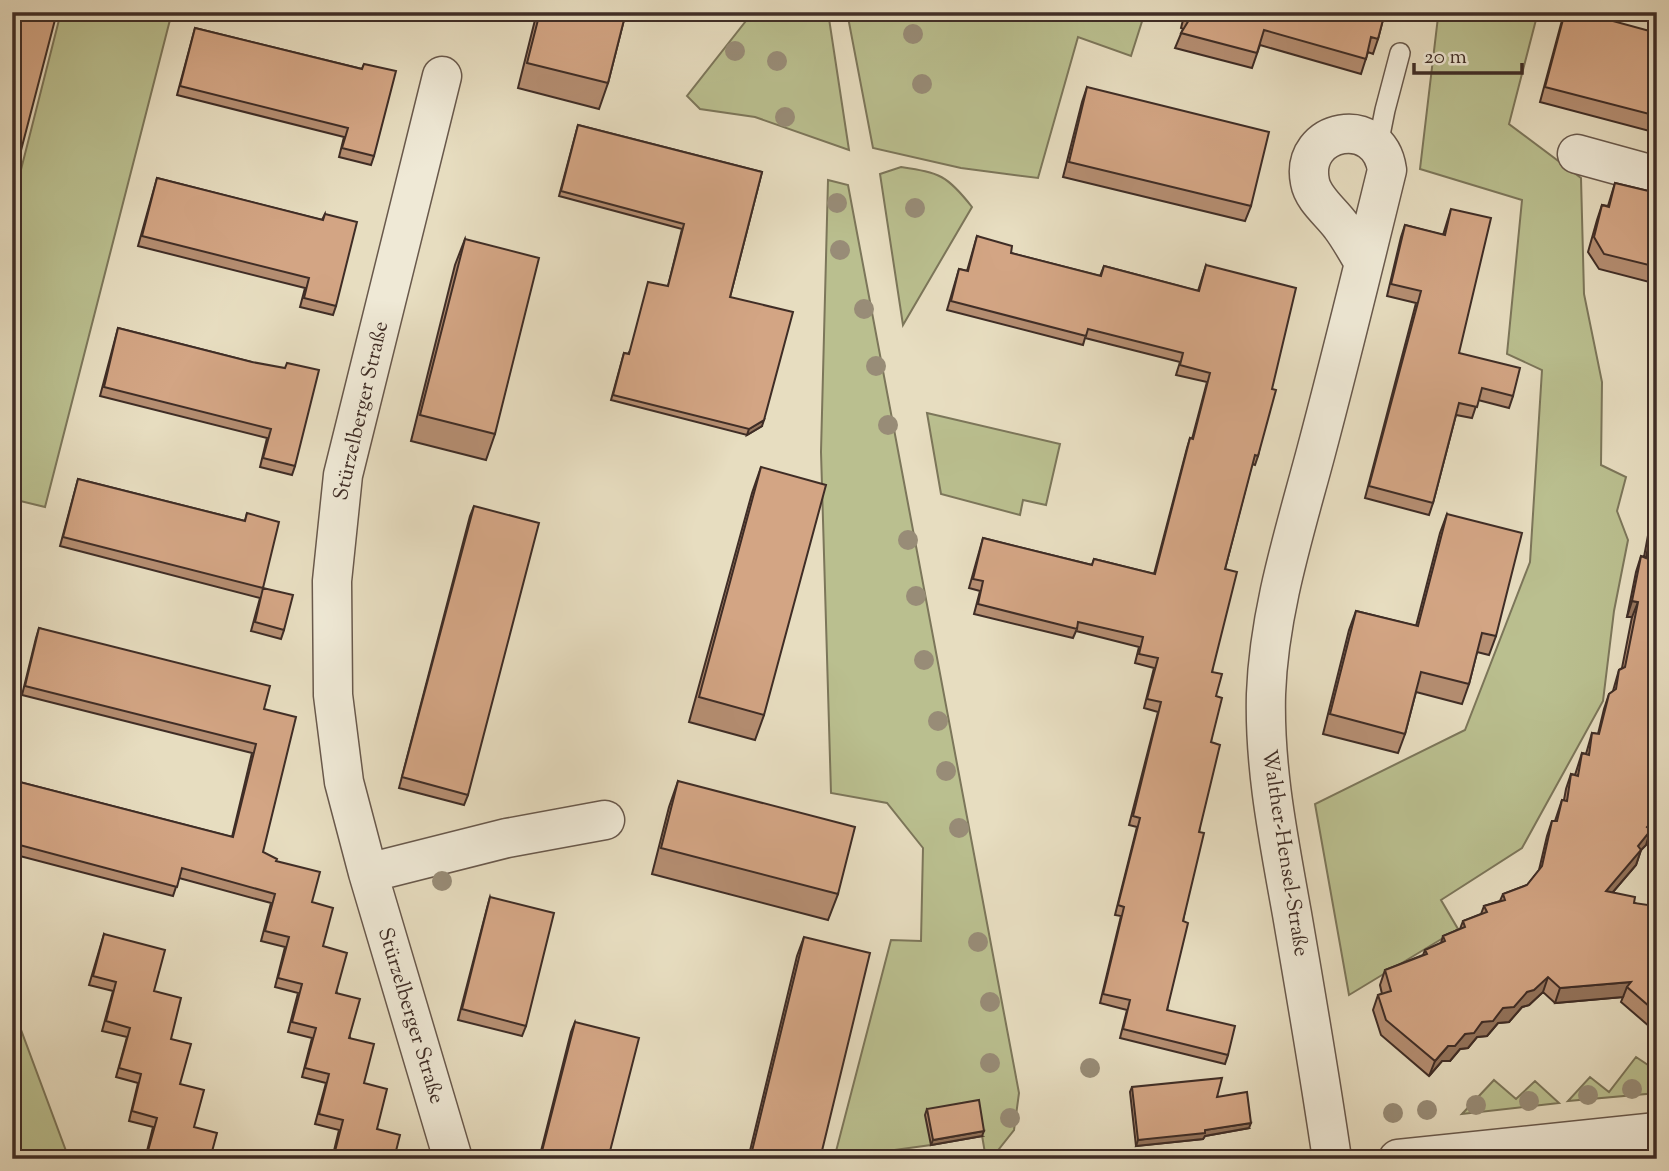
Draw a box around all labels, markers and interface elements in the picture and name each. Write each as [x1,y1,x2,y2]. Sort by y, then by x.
scale bar [1414,32,1522,76]
text: 20 m [1424,43,1467,73]
street label: Stürzelberger Straße [327,319,397,503]
street label: Walther-Hensel-Straße [1253,747,1315,959]
street label: Stürzelberger Straße [369,924,451,1108]

